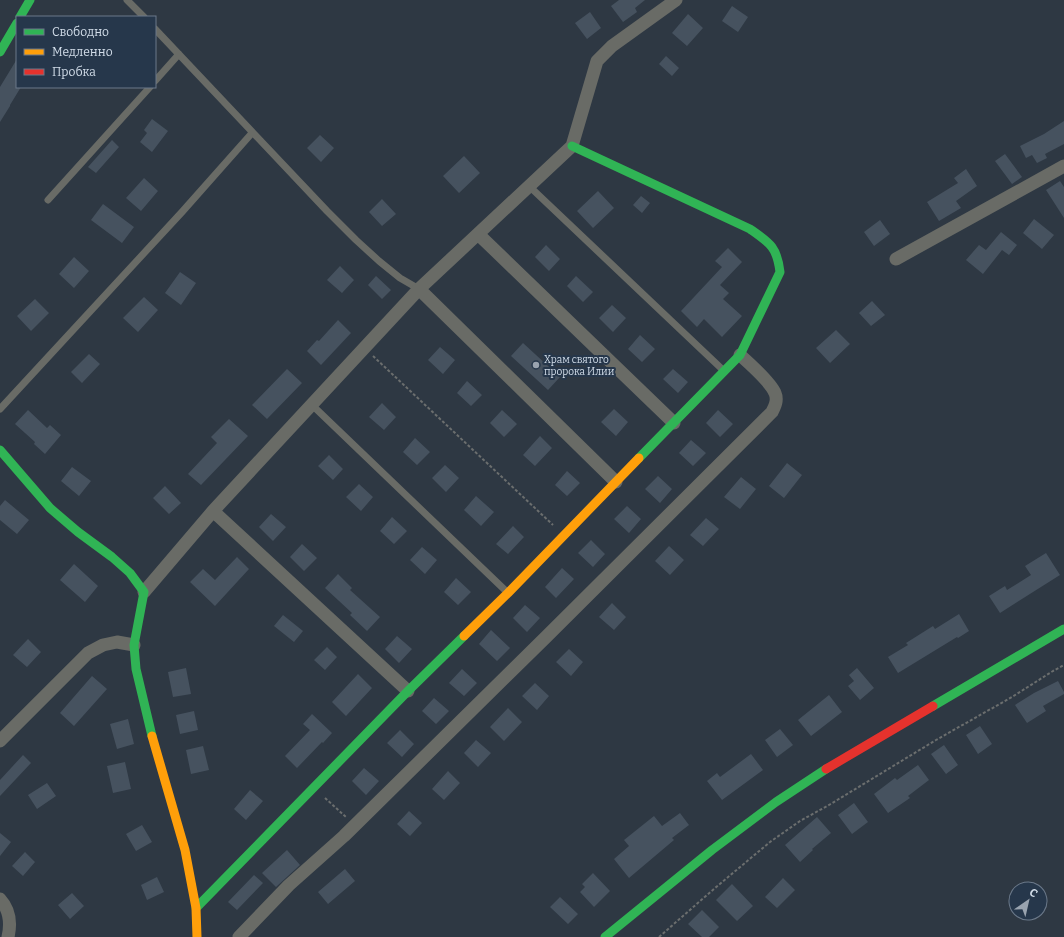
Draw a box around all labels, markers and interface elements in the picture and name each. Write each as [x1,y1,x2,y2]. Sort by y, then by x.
legend [16,16,156,88]
text: Свободно [52,25,109,39]
text: Медленно [52,45,113,59]
text: Пробка [52,65,96,79]
place label: Храм святого пророка Илии [544,354,615,378]
marker: Храм святого пророка Илии [531,360,541,370]
north arrow [1008,881,1048,921]
text: С [1027,886,1040,900]

